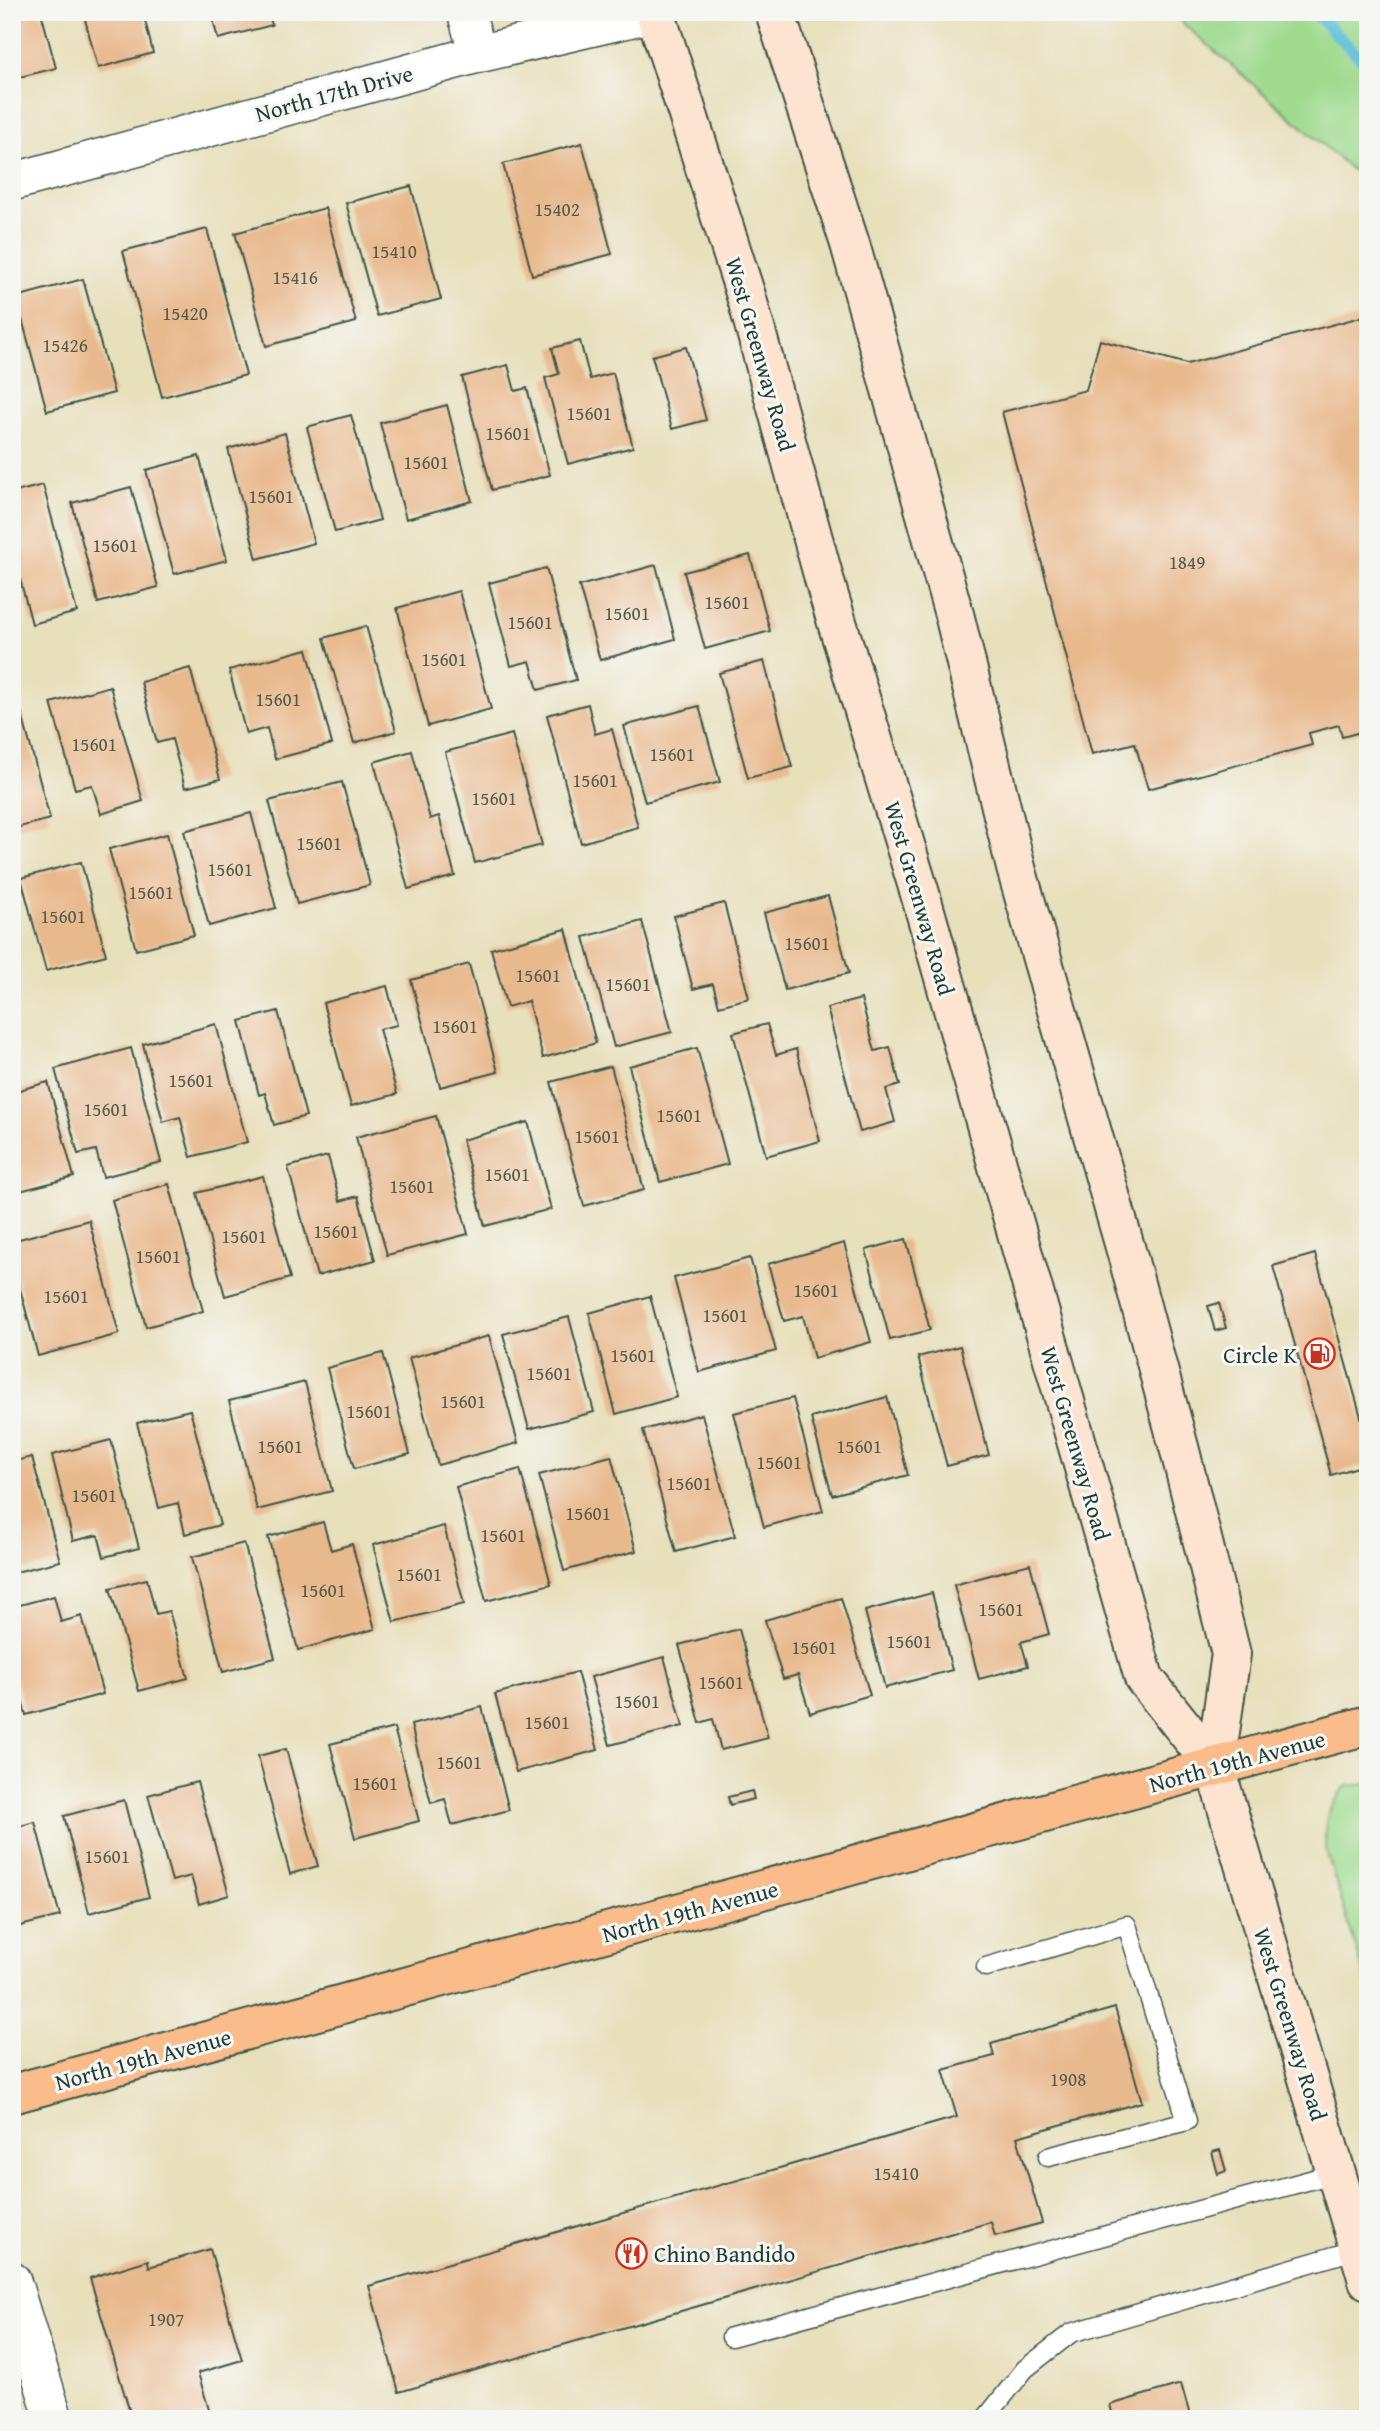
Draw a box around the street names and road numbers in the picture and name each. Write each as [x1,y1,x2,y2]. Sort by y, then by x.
street label: North 17th Drive [251,56,417,130]
street label: West Greenway Road [718,253,805,456]
street label: West Greenway Road [877,797,964,1000]
street label: West Greenway Road [1033,1342,1120,1545]
street label: North 19th Avenue [1145,1722,1329,1800]
street label: North 19th Avenue [598,1872,782,1950]
street label: West Greenway Road [1246,1923,1336,2125]
street label: North 19th Avenue [51,2020,235,2098]

